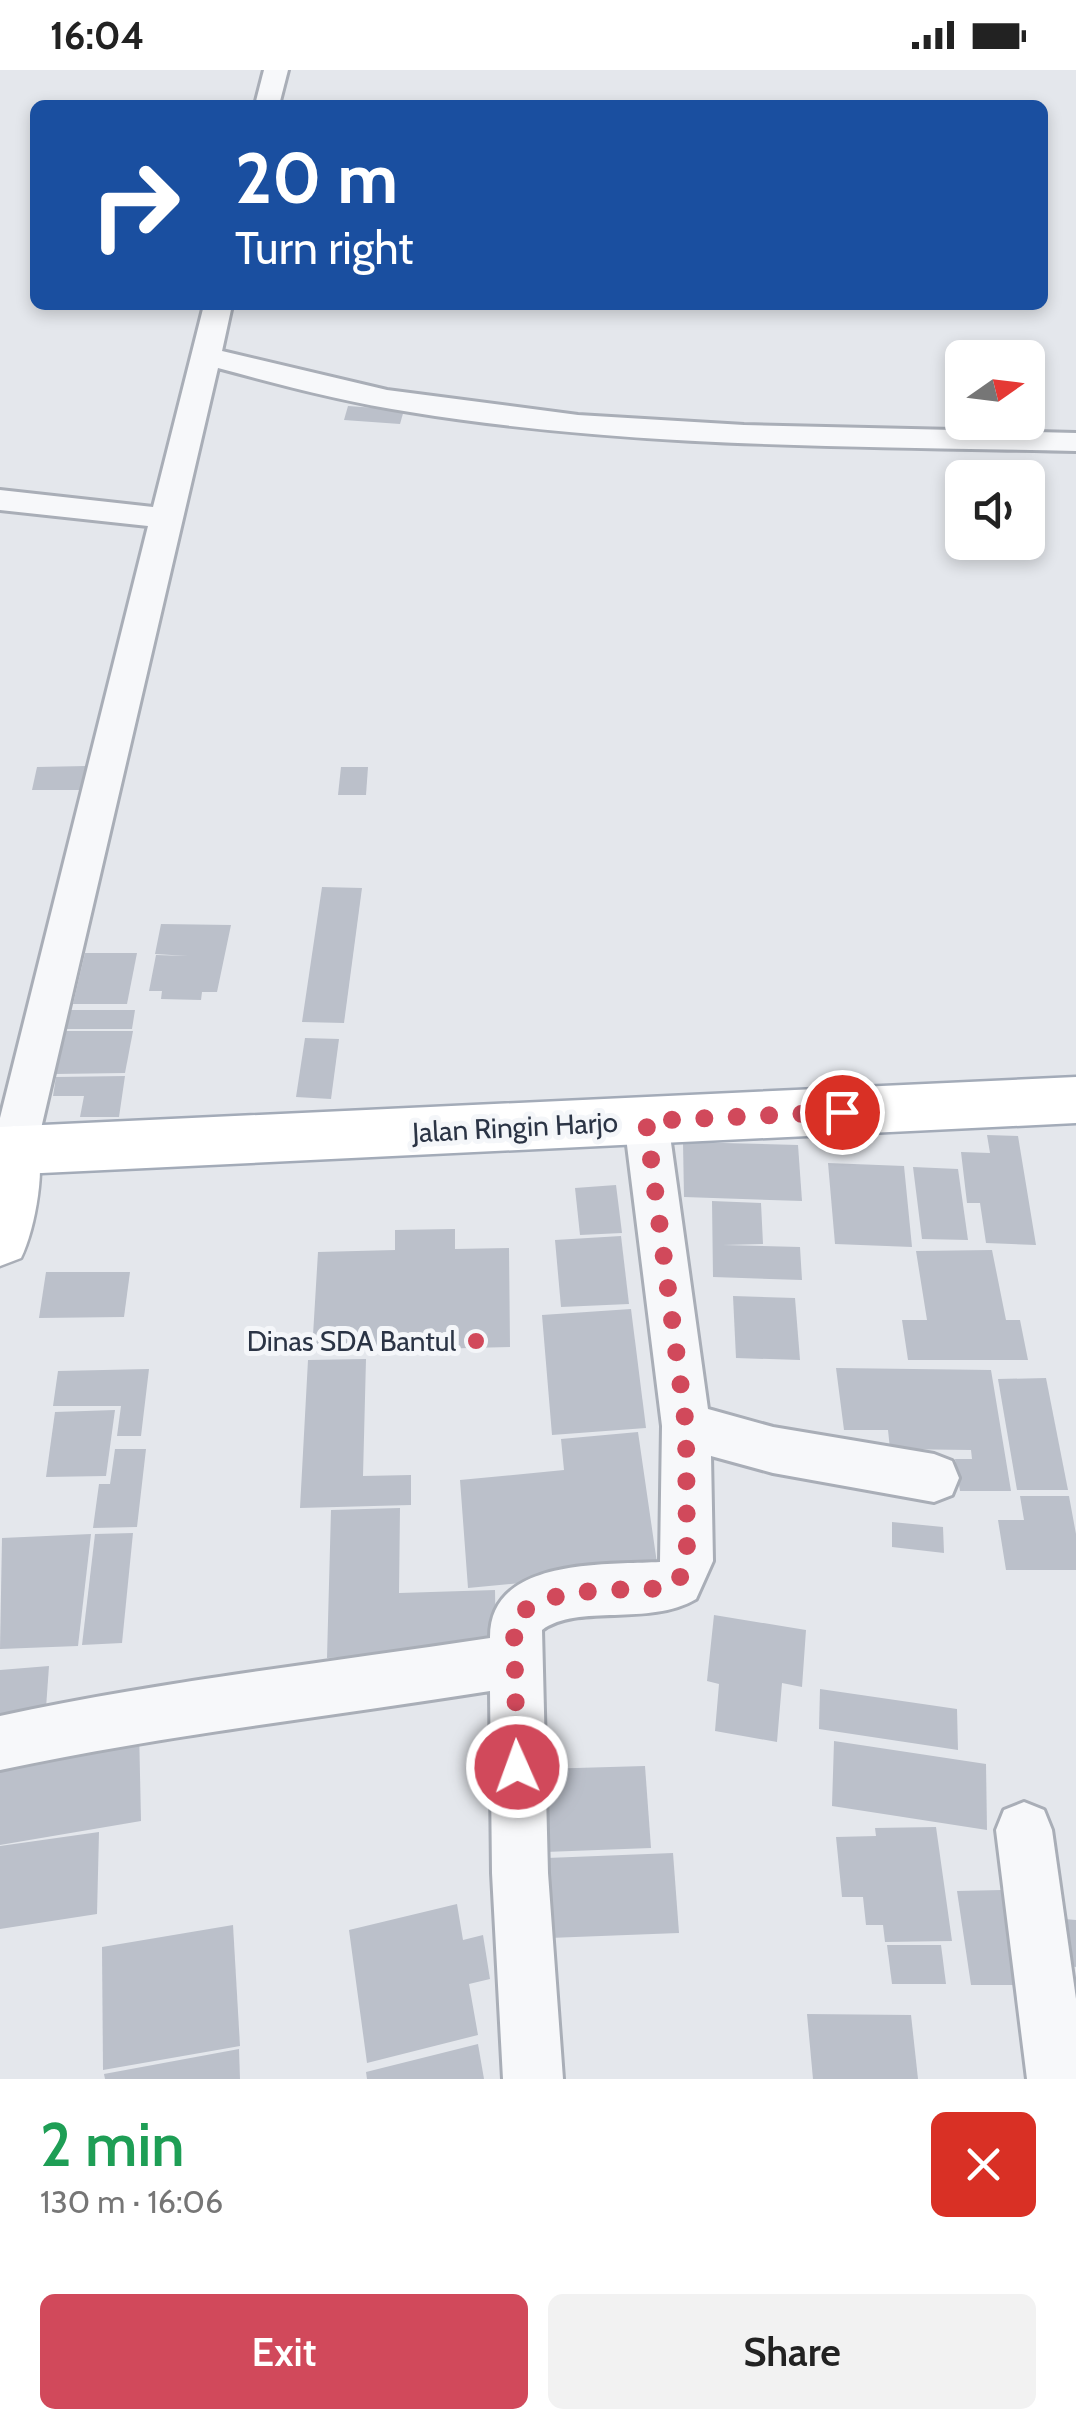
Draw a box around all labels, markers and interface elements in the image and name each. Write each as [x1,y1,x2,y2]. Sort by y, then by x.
text: 16:04 [50,12,144,59]
text: 20 m [235,135,398,221]
icon: right [70,140,200,270]
text: Turn right [235,221,414,275]
north arrow [945,340,1045,440]
map controls [945,340,1045,560]
button: sound [945,460,1045,560]
pin [800,1070,885,1155]
icon: arrive [815,1085,870,1140]
street label: Jalan Ringin Harjo [410,1105,619,1149]
place label: Dinas SDA Bantul [247,1324,456,1358]
marker: Dinas SDA Bantul [465,1330,487,1352]
position arrow [465,1715,569,1819]
text: 2 min [40,2108,185,2181]
button: close [931,2112,1036,2217]
text: 130 m · 16:06 [40,2182,223,2221]
button: Exit [40,2294,528,2409]
button: Share [548,2294,1036,2409]

